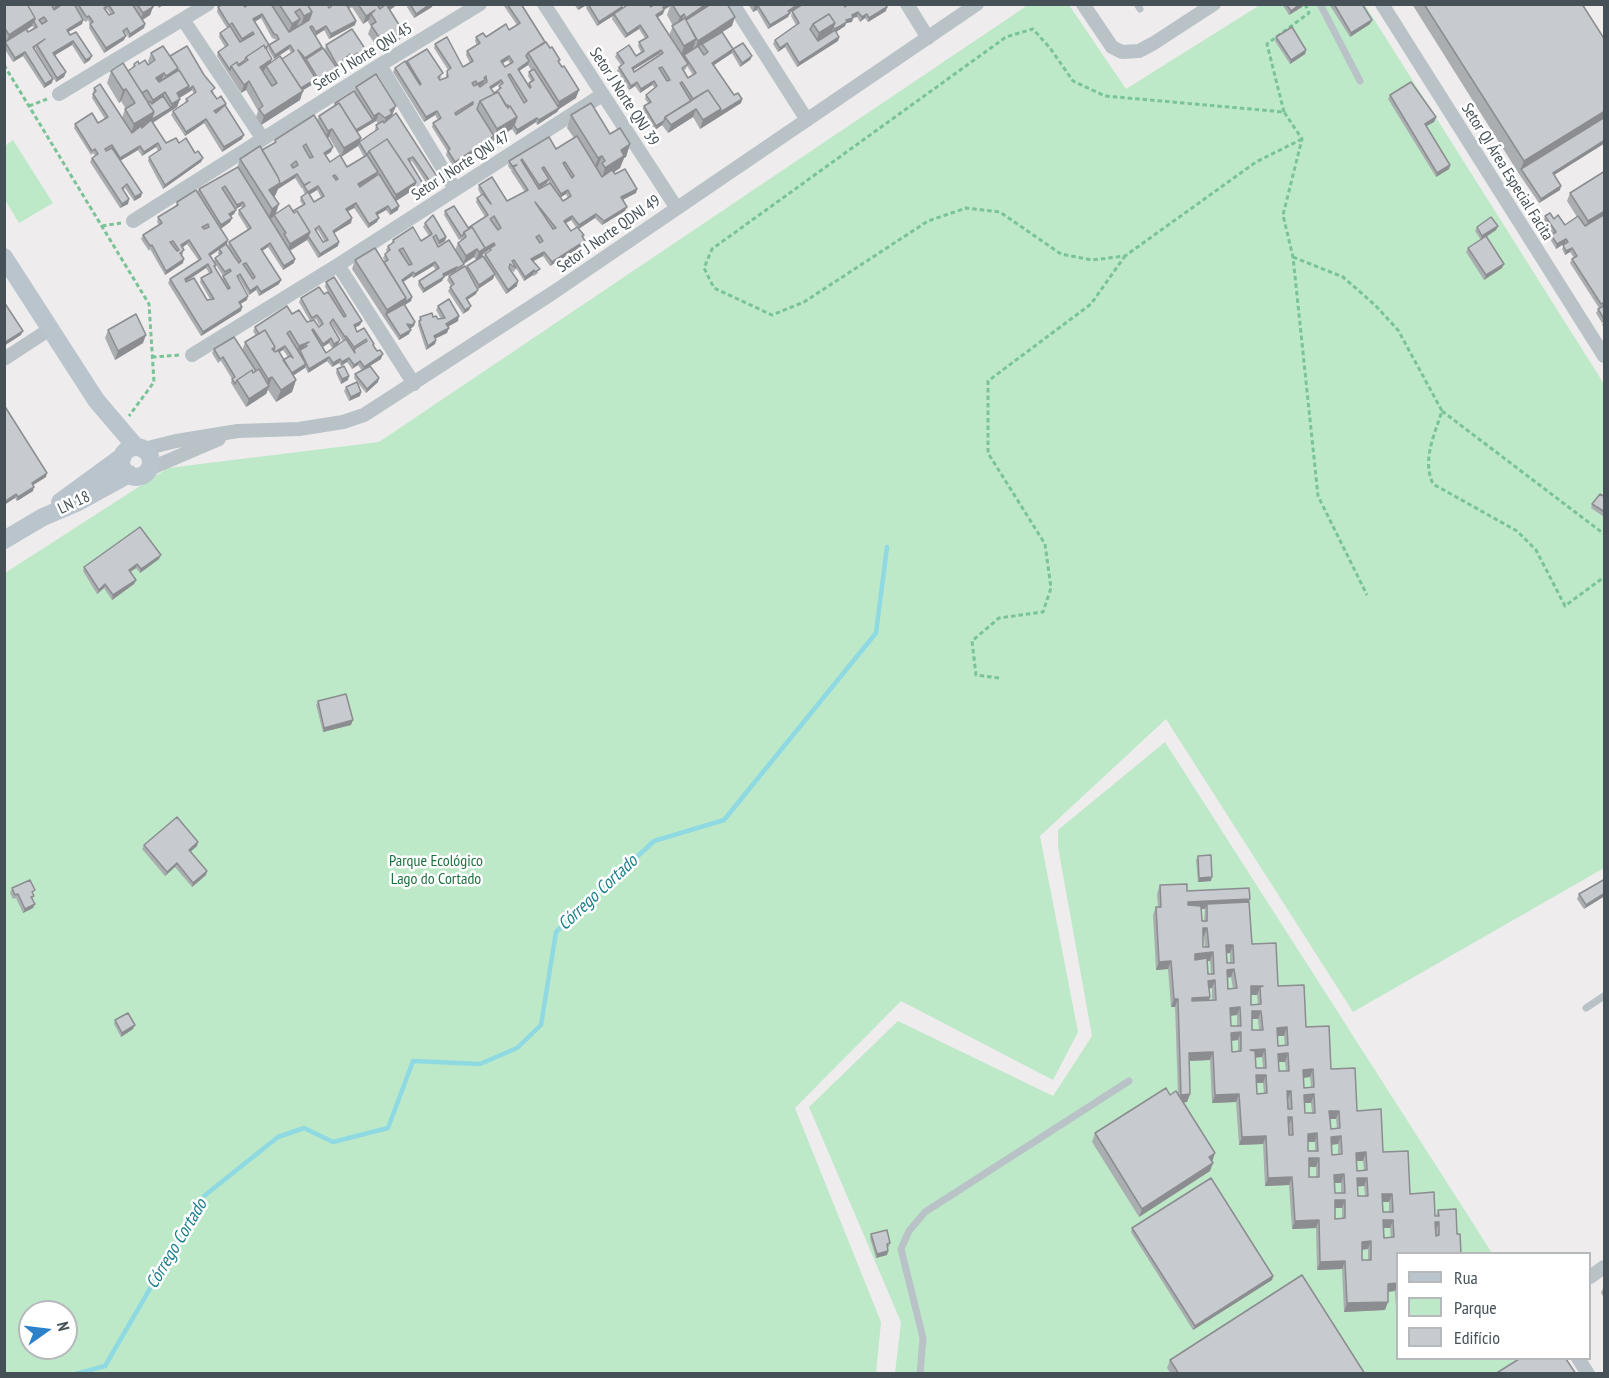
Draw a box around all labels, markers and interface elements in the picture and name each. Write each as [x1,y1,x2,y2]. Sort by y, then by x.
street label: Setor J Norte QNJ 45 [310,19,416,95]
street label: Setor J Norte QNJ 39 [585,44,663,150]
street label: Setor QI Área Especial Facita [1457,100,1557,244]
street label: Setor J Norte QNJ 47 [408,127,514,205]
street label: Setor J Norte QDNJ 49 [554,191,664,277]
street label: LN 18 [55,487,93,519]
park label: Parque Ecológico Lago do Cortado [389,851,483,889]
water label: Córrego Cortado [554,851,642,935]
water label: Córrego Cortado [142,1195,212,1293]
legend [1396,1252,1591,1360]
text: Rua [1454,1266,1478,1289]
text: Parque [1454,1296,1497,1319]
north arrow [18,1300,78,1360]
text: N [53,1320,74,1333]
text: Edifício [1454,1326,1500,1349]

